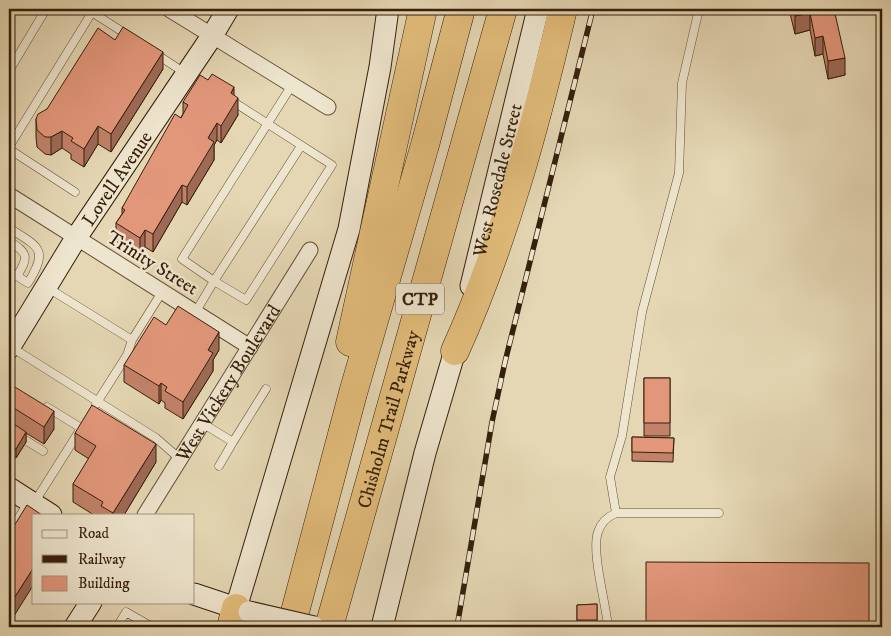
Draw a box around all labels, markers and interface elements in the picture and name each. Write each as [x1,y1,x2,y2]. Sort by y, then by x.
street label: West Rosedale Street [468,101,528,260]
street label: Lovell Avenue [77,127,158,231]
street label: Trinity Street [102,226,202,300]
road number: CTP [396,284,444,314]
street label: West Vickery Boulevard [171,300,286,467]
street label: Chisholm Trail Parkway [353,327,425,511]
legend [32,514,195,604]
text: Road [78,524,110,543]
text: Railway [78,550,126,569]
text: Building [78,574,130,593]

